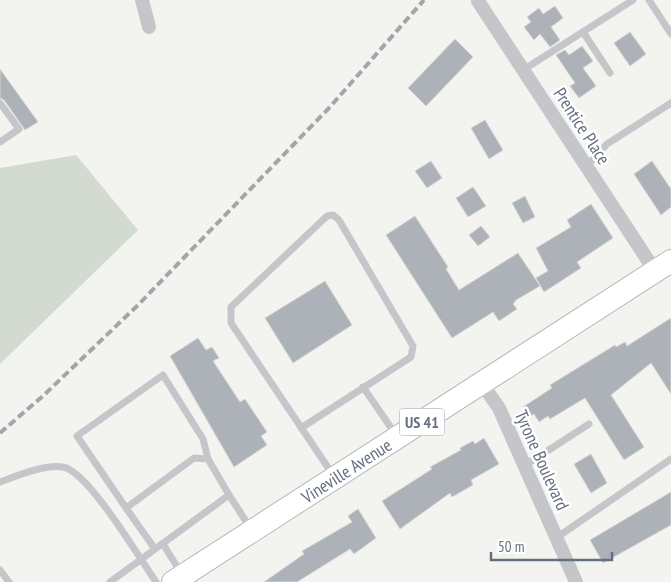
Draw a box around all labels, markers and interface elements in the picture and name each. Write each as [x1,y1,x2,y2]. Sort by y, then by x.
street label: Prentice Place [549,83,615,169]
street label: Tyrone Boulevard [510,406,574,514]
road number: US 41 [400,408,444,436]
street label: Vineville Avenue [296,433,396,508]
scale bar [491,530,612,562]
text: 50 m [498,537,524,556]

